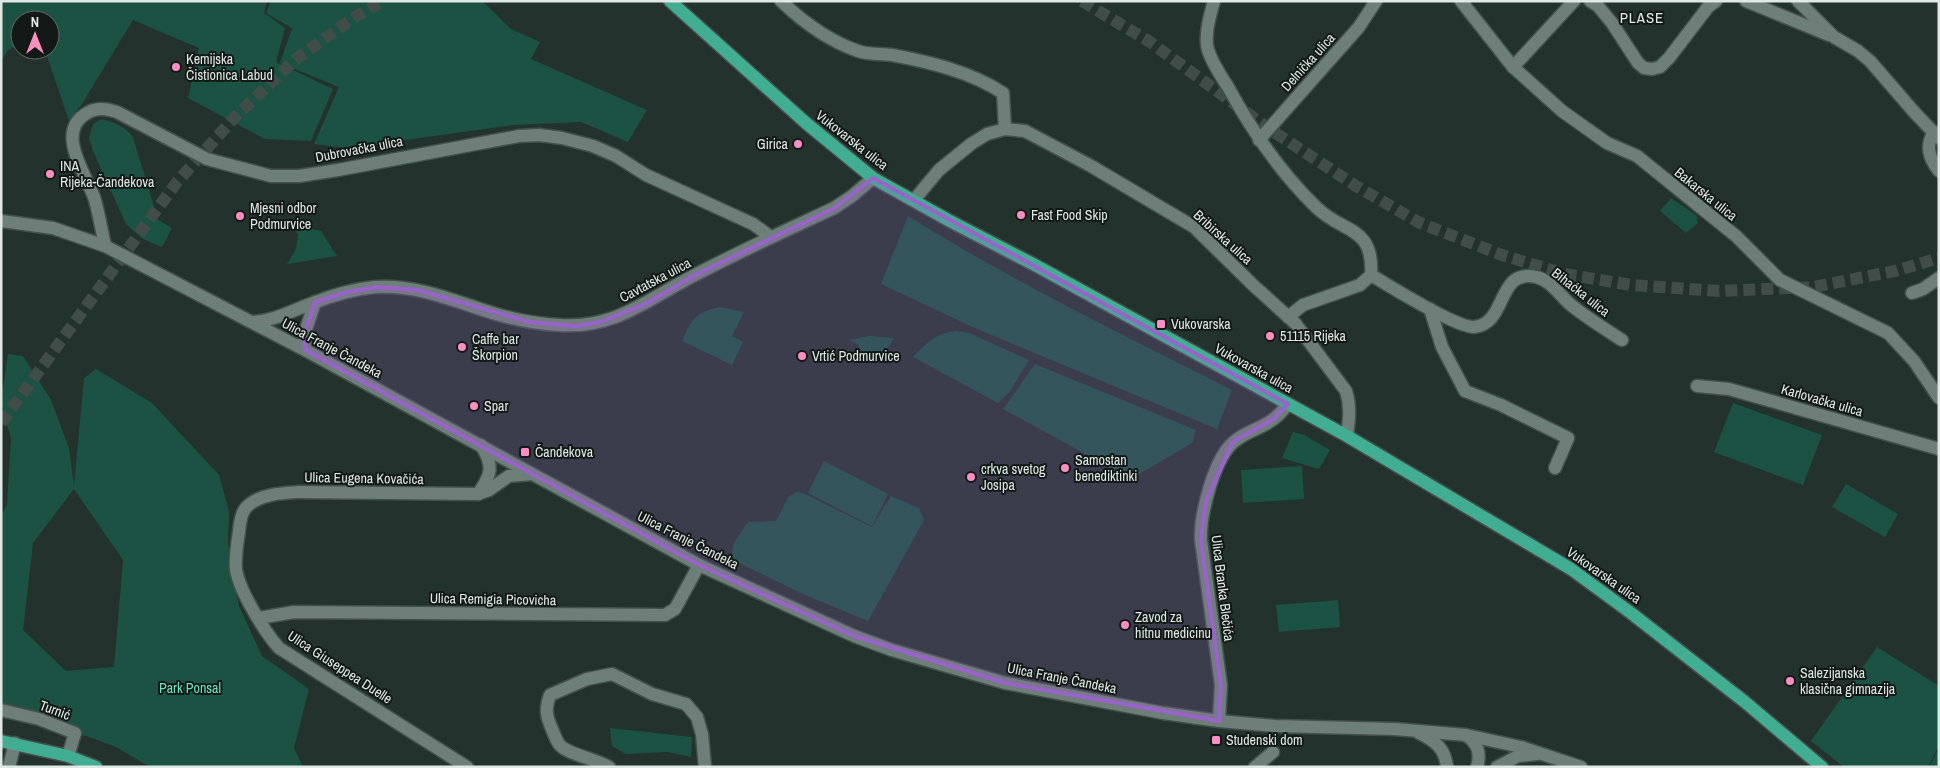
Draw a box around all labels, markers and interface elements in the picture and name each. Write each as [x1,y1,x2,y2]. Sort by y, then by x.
district label: PLASE [1620,7,1664,28]
north arrow [10,10,60,60]
text: N [31,13,39,31]
street label: Delnička ulica [1277,29,1339,95]
place label: Kemijska Čistionica Labud [186,50,273,84]
marker: Kemijska Čistionica Labud [170,61,182,73]
street label: Vukovarska ulica [812,106,892,174]
street label: Dubrovačka ulica [314,132,405,166]
place label: Girica [757,135,789,153]
marker: Girica [792,138,804,150]
place label: INA Rijeka-Čandekova [60,157,155,191]
street label: Bakarska ulica [1671,163,1741,225]
marker: INA Rijeka-Čandekova [44,168,56,180]
place label: Mjesni odbor Podmurvice [250,199,317,233]
place label: Fast Food Skip [1031,206,1108,224]
street label: Bribirska ulica [1190,206,1257,269]
marker: Fast Food Skip [1015,209,1027,221]
marker: Mjesni odbor Podmurvice [234,210,246,222]
street label: Cavtatska ulica [616,253,694,306]
street label: Bihaćka ulica [1548,264,1614,321]
street label: Ulica Franje Čandeka [279,314,386,382]
place label: Vukovarska [1171,315,1231,333]
marker: Vukovarska [1155,318,1167,330]
place label: 51115 Rijeka [1280,327,1347,345]
place label: Caffe bar Škorpion [472,330,519,364]
marker: 51115 Rijeka [1264,330,1276,342]
street label: Vukovarska ulica [1212,339,1297,397]
marker: Caffe bar Škorpion [456,341,468,353]
place label: Vrtić Podmurvice [812,347,900,365]
marker: Vrtić Podmurvice [796,350,808,362]
street label: Karlovačka ulica [1779,380,1866,420]
place label: Spar [484,397,508,415]
marker: Spar [468,400,480,412]
place label: Čandekova [535,443,594,461]
marker: Čandekova [519,446,531,458]
place label: Samostan benediktinki [1075,451,1138,485]
place label: crkva svetog Josipa [981,460,1046,494]
marker: Samostan benediktinki [1059,462,1071,474]
street label: Ulica Eugena Kovačića [304,468,424,488]
marker: crkva svetog Josipa [965,471,977,483]
street label: Ulica Franje Čandeka [634,507,742,573]
street label: Ulica Branka Blečića [1208,534,1239,643]
street label: Vukovarska ulica [1563,543,1645,608]
street label: Ulica Remigia Picovicha [430,589,557,609]
place label: Zavod za hitnu medicinu [1135,608,1211,642]
marker: Zavod za hitnu medicinu [1119,619,1131,631]
street label: Ulica Giuseppea Duelle [284,626,396,708]
street label: Ulica Franje Čandeka [1006,659,1119,698]
place label: Salezijanska klasična gimnazija [1800,664,1896,698]
marker: Salezijanska klasična gimnazija [1784,675,1796,687]
park label: Park Ponsal [159,679,221,697]
street label: Turnić [37,696,73,724]
place label: Studenski dom [1226,731,1303,749]
marker: Studenski dom [1210,734,1222,746]

